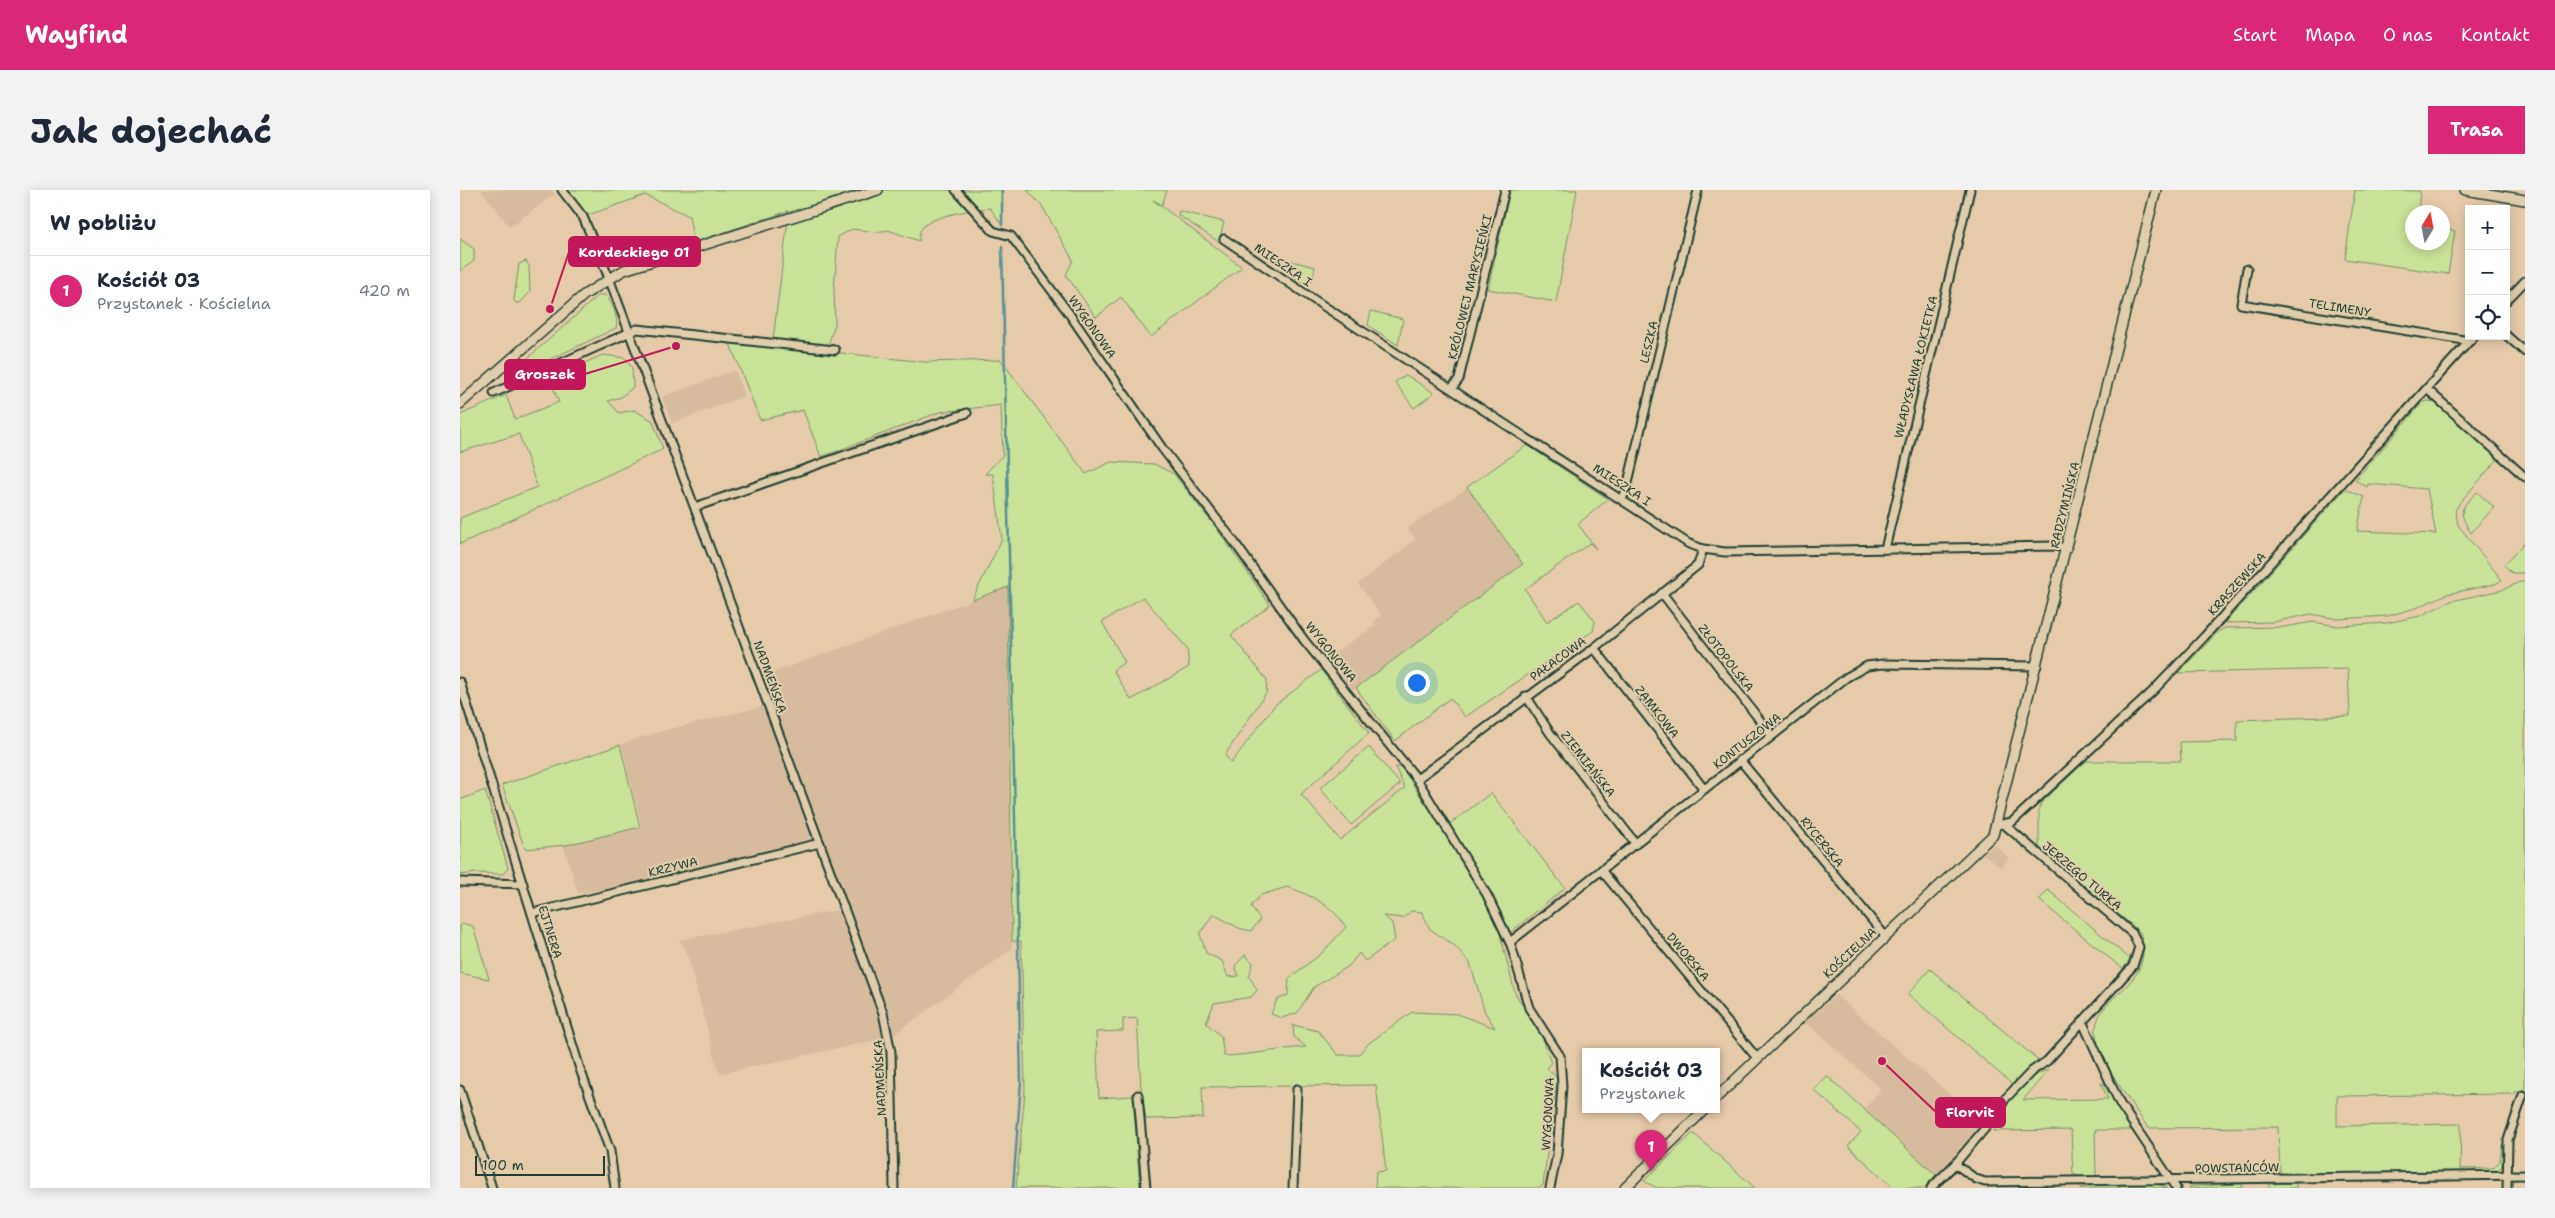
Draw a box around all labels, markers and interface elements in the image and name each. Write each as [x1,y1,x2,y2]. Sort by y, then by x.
text: Wayfind [25,19,128,51]
text: Start [2233,23,2277,47]
text: Mapa [2305,23,2355,47]
text: O nas [2383,23,2433,47]
text: Kontakt [2461,23,2530,47]
button: Trasa [2428,106,2525,154]
text: Jak dojechać [30,107,272,154]
north arrow [2405,205,2450,250]
map controls [2465,205,2510,340]
button: + [2465,205,2510,250]
text: W pobliżu [50,209,157,237]
street label: KRÓLOWEJ MARYSIEŃKI [1444,212,1496,361]
callout: Kordeckiego 01 [569,237,700,266]
street label: MIESZKA I [1251,240,1315,290]
text: Kordeckiego 01 [579,243,689,261]
button: − [2465,250,2510,295]
text: Kościół 03 [97,268,200,293]
text: 1 [62,280,70,301]
text: 420 m [359,280,410,301]
street label: WYGONOWA [1064,292,1120,362]
text: Przystanek · Kościelna [97,293,271,314]
street label: WŁADYSŁAWA ŁOKIETKA [1891,294,1942,440]
street label: TELIMENY [2308,295,2373,321]
button: locate [2465,295,2510,340]
street label: LESZKA [1636,319,1662,365]
callout: Groszek [505,360,585,389]
text: Groszek [515,365,575,383]
street label: MIESZKA I [1590,460,1654,510]
street label: RADZYMIŃSKA [2046,460,2084,550]
street label: KRASZEWSKA [2204,549,2270,619]
street label: WYGONOWA [1302,619,1360,686]
street label: ZŁOTOPOLSKA [1695,621,1758,695]
street label: PAŁACOWA [1527,633,1590,685]
street label: NADMEŃSKA [749,638,791,716]
your location [1404,670,1430,696]
street label: ZAMKOWA [1631,682,1683,742]
street label: KONTUSZOWA [1710,709,1784,773]
street label: ZIEMIAŃSKA [1557,728,1619,800]
street label: RYCERSKA [1797,813,1848,871]
street label: JERZEGO TURKA [2039,838,2125,914]
street label: KRZYWA [647,853,700,881]
street label: EJTNERA [534,903,566,961]
street label: KOŚCIELNA [1820,924,1880,982]
street label: DWORSKA [1663,929,1713,985]
street label: NADMEŃSKA [870,1039,890,1117]
popup [1582,1048,1720,1113]
text: Kościół 03 [1599,1058,1703,1083]
street label: WYGONOWA [1538,1077,1558,1151]
text: Przystanek [1599,1083,1686,1104]
callout: Florvit [1936,1098,2005,1127]
text: Florvit [1946,1103,1995,1121]
pin: 1 [1635,1130,1667,1171]
scale bar [475,1153,605,1176]
text: 100 m [482,1156,524,1174]
street label: POWSTAŃCÓW [2195,1159,2279,1177]

